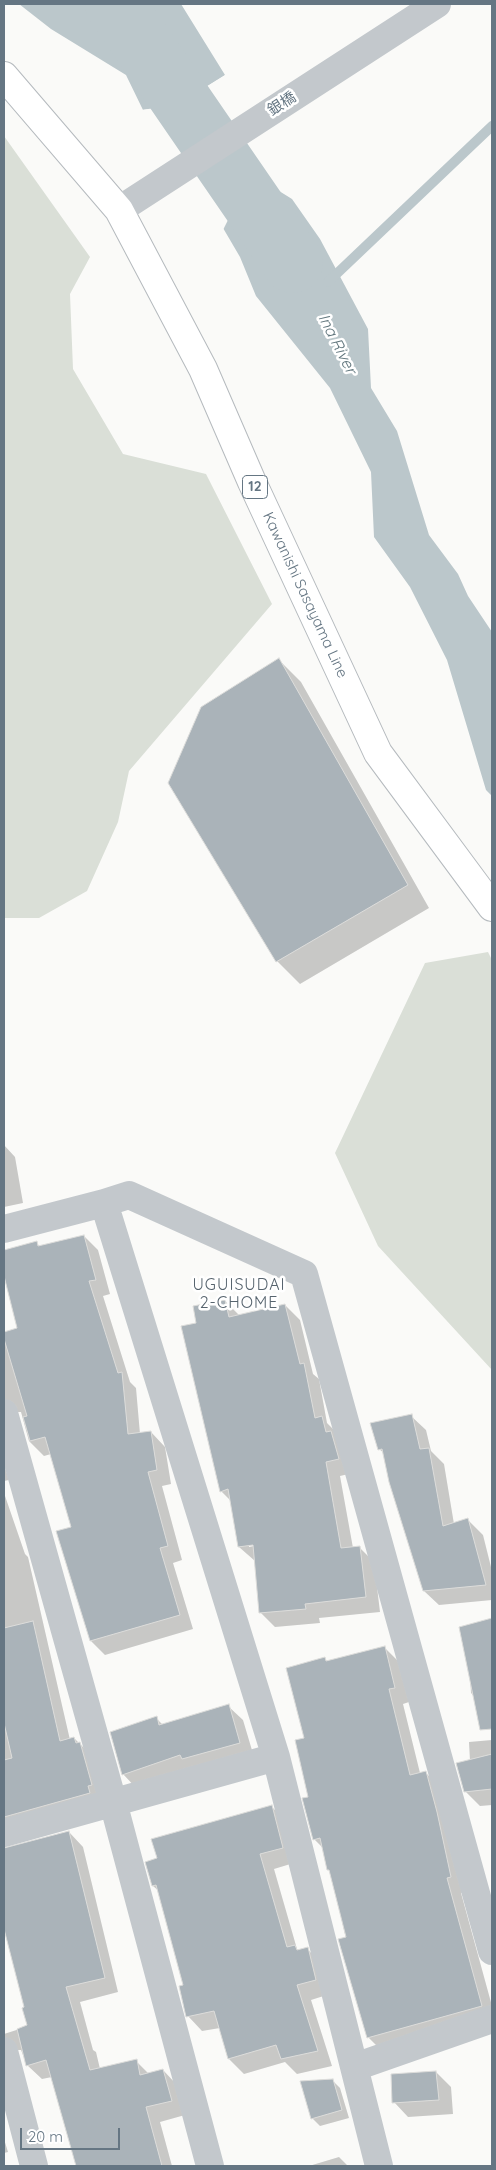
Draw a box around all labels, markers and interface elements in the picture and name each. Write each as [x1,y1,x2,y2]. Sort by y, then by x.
street label: 銀橋 [265,88,299,120]
water label: Ina River [314,311,360,377]
road number: 12 [242,476,268,498]
street label: Kawanishi Sasayama Line [259,509,351,681]
district label: UGUISUDAI 2-CHOME [191,1275,287,1313]
scale bar [22,2118,122,2150]
text: 20 m [28,2127,63,2146]

